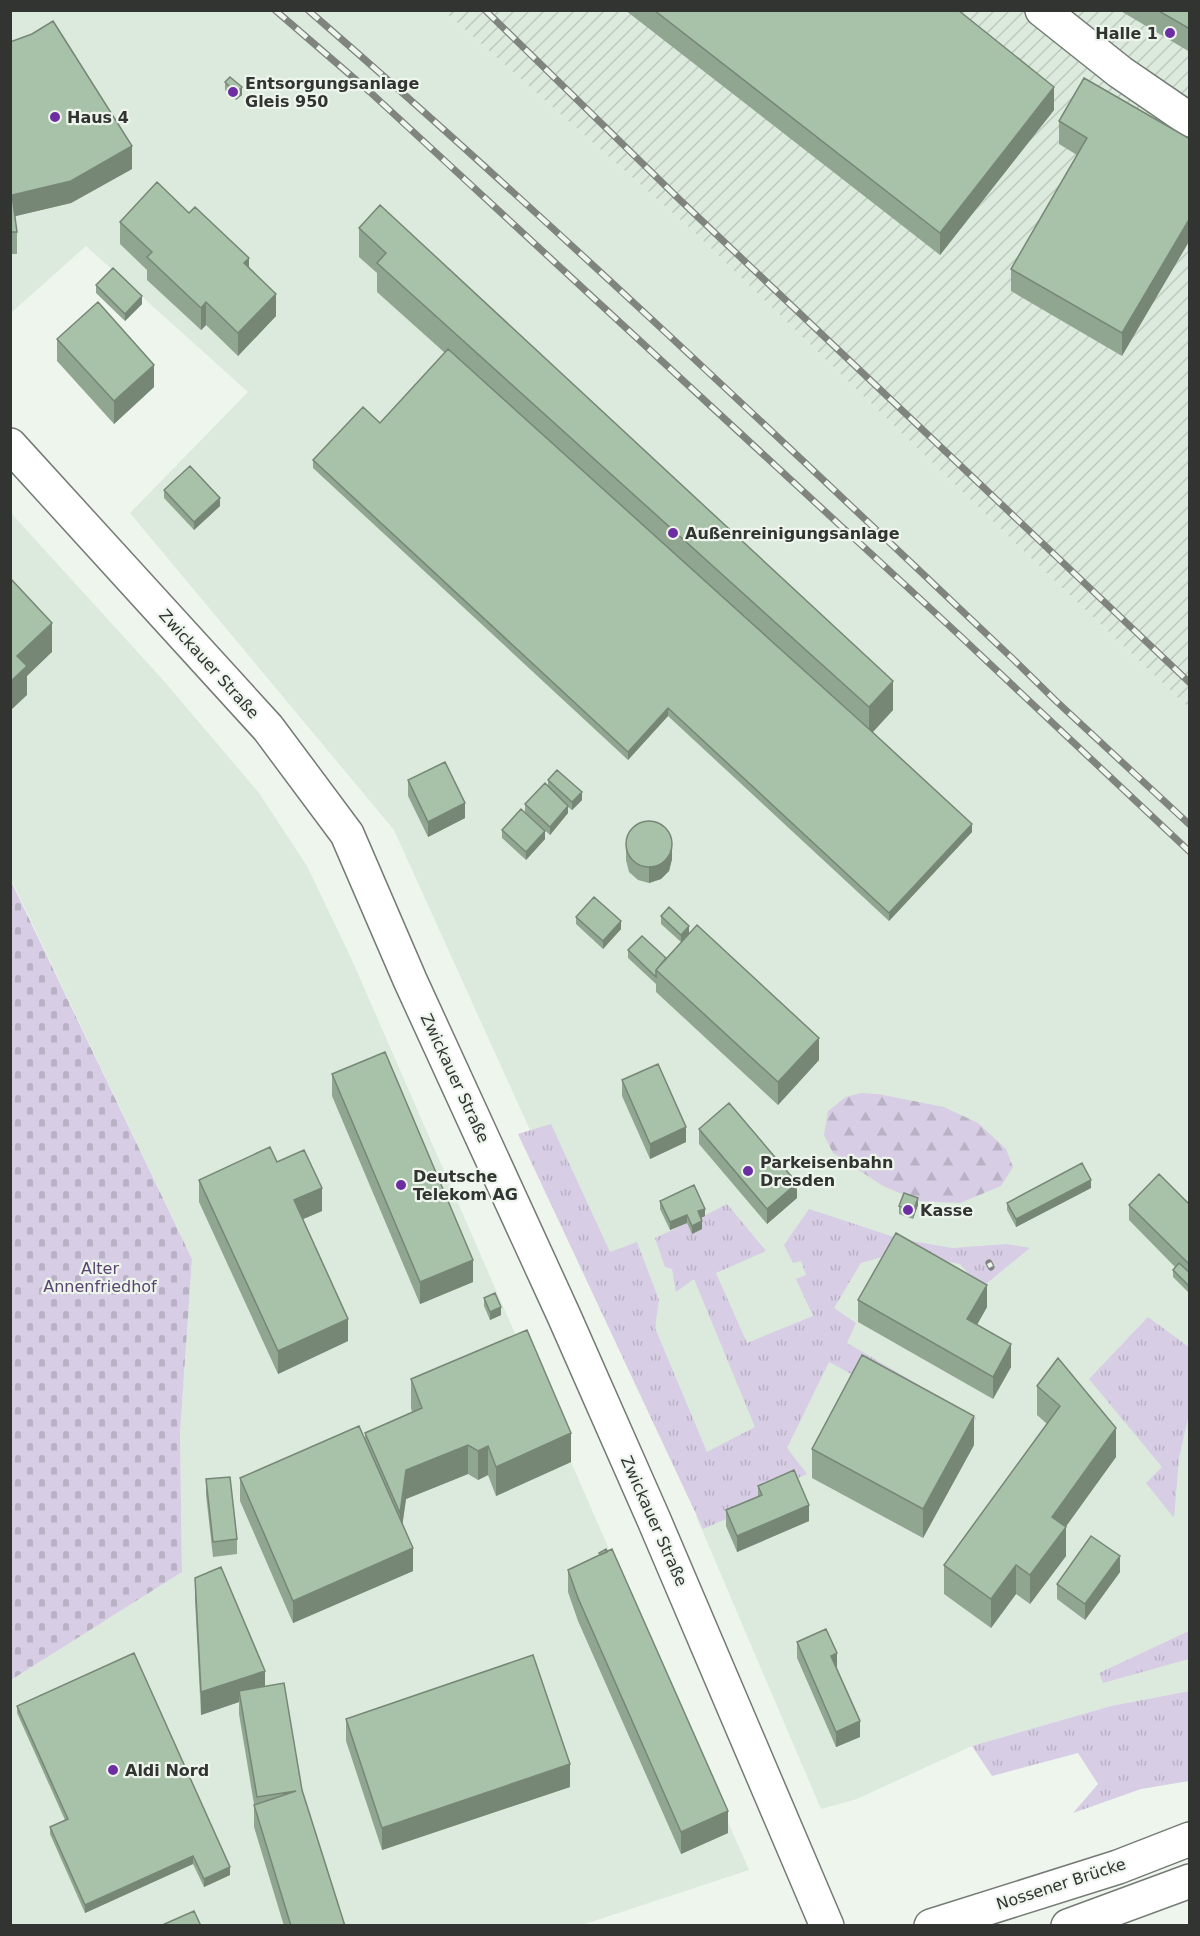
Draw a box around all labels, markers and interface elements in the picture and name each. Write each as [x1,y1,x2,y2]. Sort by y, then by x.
place label: Halle 1 [1095,24,1158,43]
marker: Halle 1 [1163,26,1177,40]
place label: Entsorgungsanlage Gleis 950 [245,74,420,111]
marker: Entsorgungsanlage Gleis 950 [226,85,240,99]
place label: Haus 4 [67,108,129,127]
marker: Haus 4 [48,110,62,124]
place label: Außenreinigungsanlage [685,524,900,543]
marker: Außenreinigungsanlage [666,526,680,540]
street label: Zwickauer Straße [155,605,263,723]
street label: Zwickauer Straße [417,1010,493,1146]
place label: Parkeisenbahn Dresden [760,1153,893,1190]
marker: Parkeisenbahn Dresden [741,1164,755,1178]
place label: Deutsche Telekom AG [413,1167,518,1204]
marker: Deutsche Telekom AG [394,1178,408,1192]
place label: Kasse [920,1201,973,1220]
marker: Kasse [901,1203,915,1217]
park label: Alter Annenfriedhof [43,1259,157,1296]
street label: Zwickauer Straße [617,1453,691,1589]
place label: Aldi Nord [125,1761,209,1780]
marker: Aldi Nord [106,1763,120,1777]
street label: Nossener Brücke [994,1854,1128,1914]

